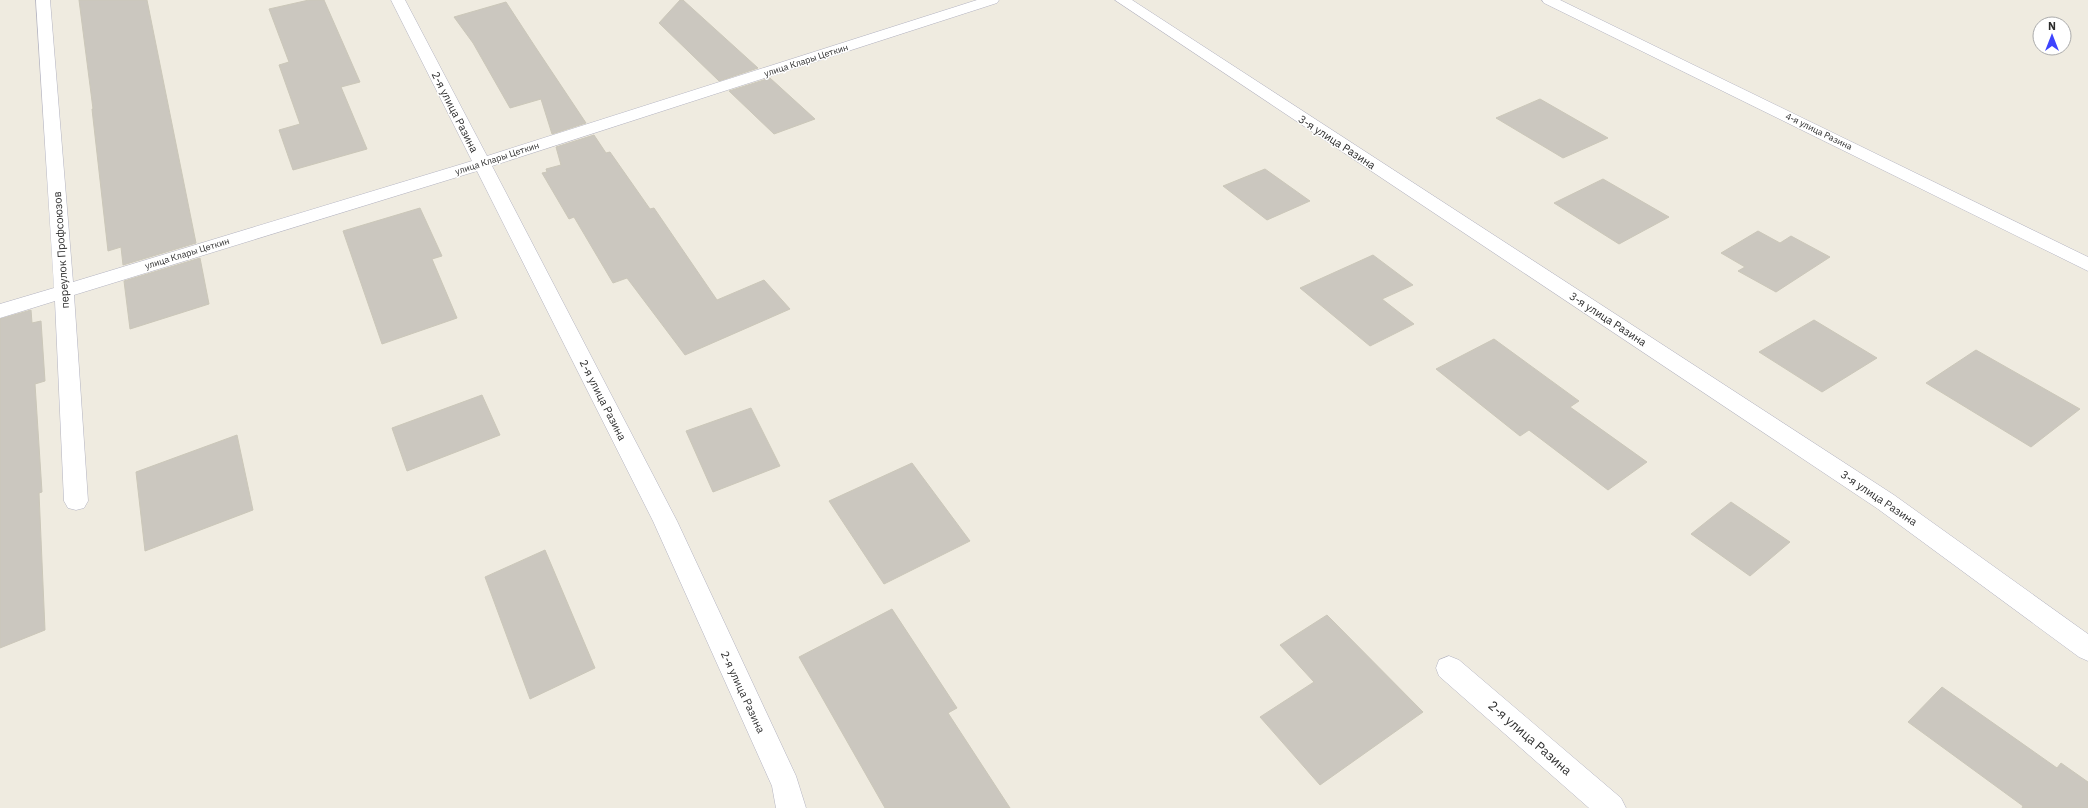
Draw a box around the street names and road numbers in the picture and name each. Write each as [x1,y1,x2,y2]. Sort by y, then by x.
street label: улица Клары Цеткин [762,41,850,79]
street label: 2-я улица Разина [428,69,482,155]
street label: 4-я улица Разина [1784,110,1854,152]
street label: 3-я улица Разина [1296,112,1378,172]
street label: улица Клары Цеткин [453,139,541,177]
street label: переулок Профсоюзов [50,191,72,309]
street label: улица Клары Цеткин [143,235,231,271]
street label: 3-я улица Разина [1567,289,1649,349]
street label: 2-я улица Разина [576,357,630,443]
street label: 3-я улица Разина [1838,467,1920,529]
street label: 2-я улица Разина [718,649,768,736]
street label: 2-я улица Разина [1485,697,1575,779]

